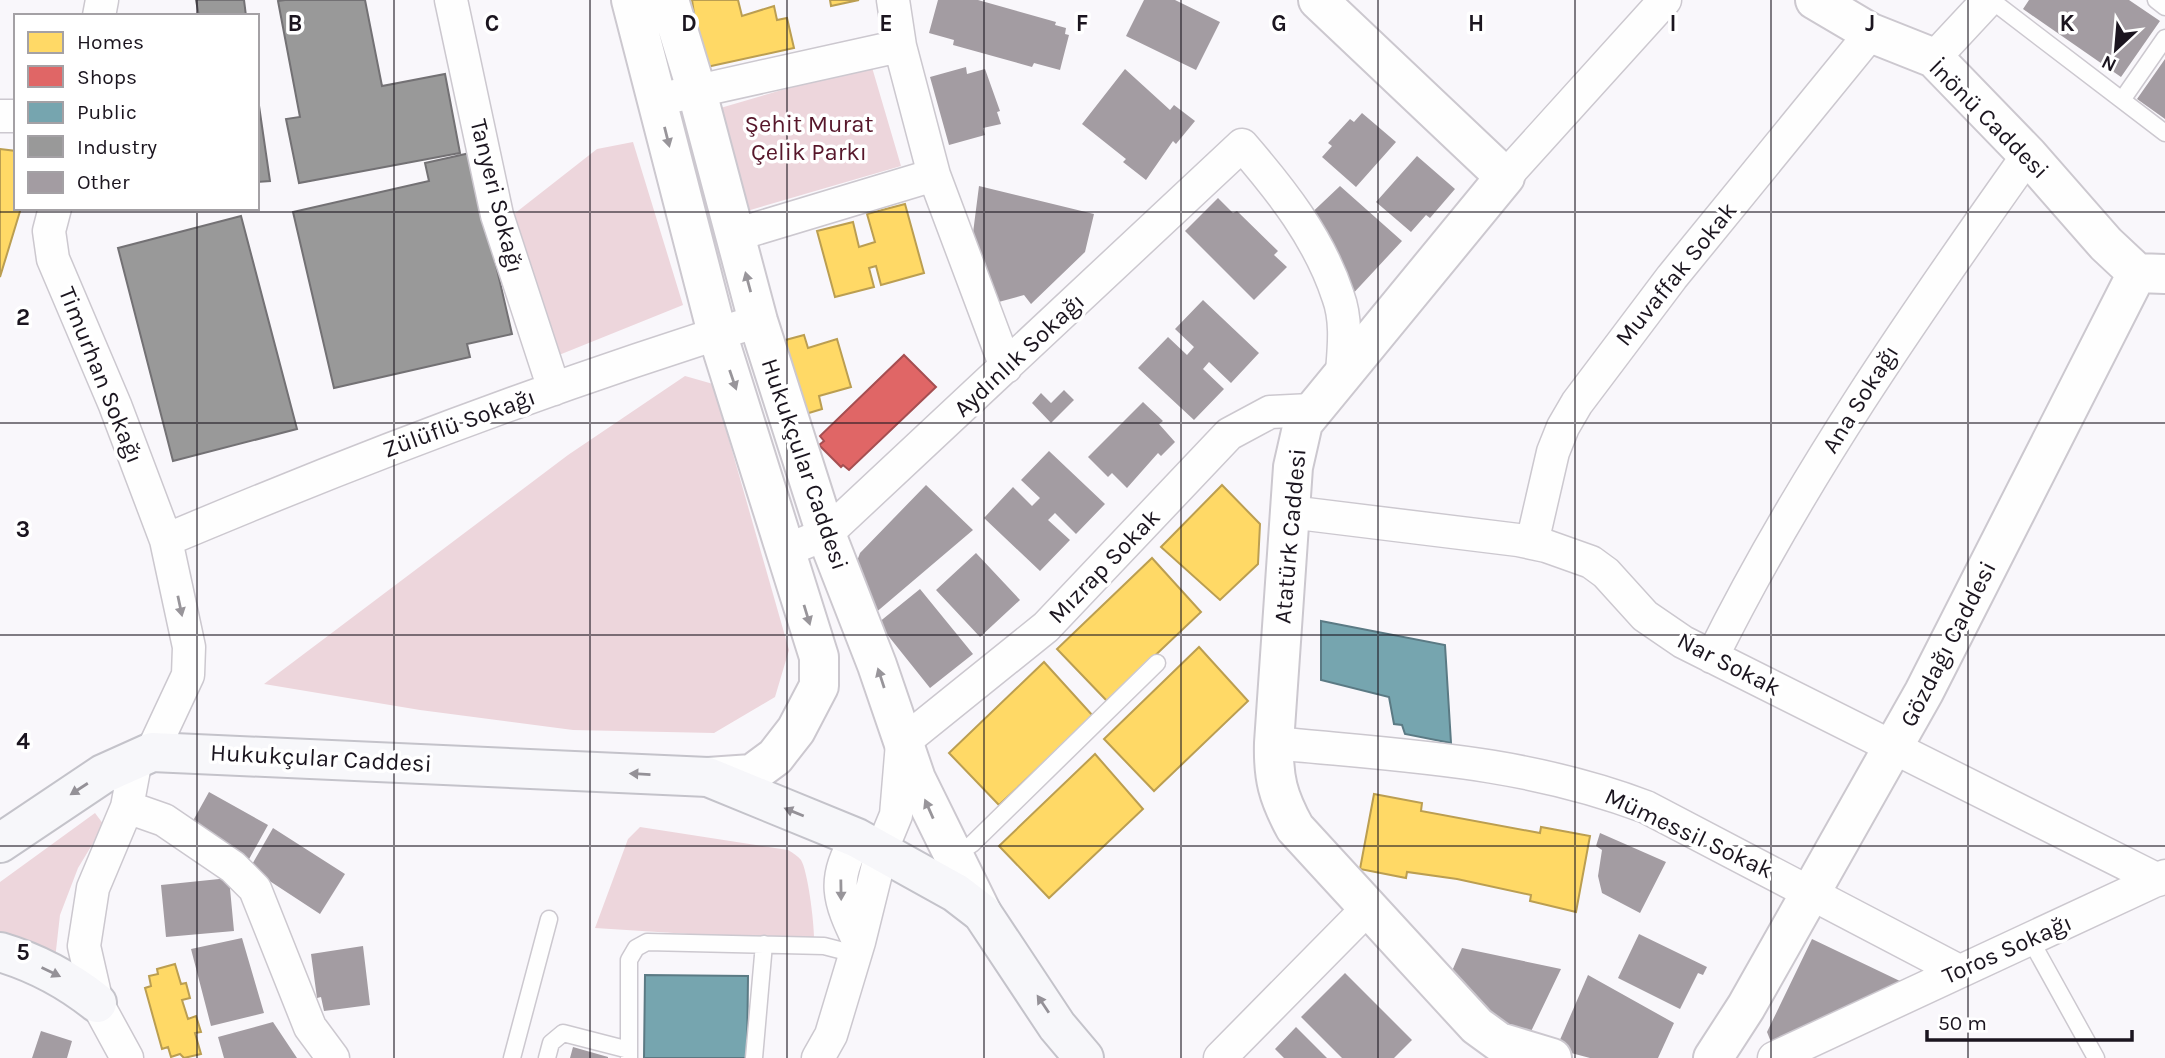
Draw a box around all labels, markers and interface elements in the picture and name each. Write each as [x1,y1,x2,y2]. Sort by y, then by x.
text: B [288,10,302,37]
text: C [485,10,499,37]
text: D [681,10,697,37]
text: E [879,10,893,37]
text: F [1076,10,1088,37]
text: G [1271,10,1287,37]
text: H [1468,10,1484,37]
text: I [1669,10,1677,37]
text: J [1865,10,1875,37]
text: K [2059,10,2075,37]
legend [14,14,259,210]
north arrow [2081,14,2151,84]
text: Homes [77,30,144,54]
text: N [2098,51,2120,76]
street label: İnönü Caddesi [1923,53,2055,185]
text: Shops [77,65,137,89]
text: Public [77,100,137,124]
park label: Şehit Murat Çelik Parkı [745,110,873,166]
street label: Tanyeri Sokağı [464,116,530,276]
one-way arrow [662,126,673,148]
text: Industry [77,135,157,159]
text: Other [77,170,130,194]
street label: Muvaffak Sokak [1609,196,1743,352]
one-way arrow [742,271,753,293]
street label: Timurhan Sokağı [53,283,149,467]
street label: Aydınlık Sokağı [948,287,1090,423]
text: 2 [16,304,30,331]
street label: Ana Sokağı [1816,340,1904,458]
street label: Hukukçular Caddesi [756,355,854,573]
one-way arrow [728,370,739,391]
street label: Zülüflü Sokağı [379,382,539,464]
street label: Atatürk Caddesi [1268,447,1312,625]
street label: Mızrap Sokak [1042,503,1166,629]
text: 3 [16,516,30,543]
street label: Gözdağı Caddesi [1894,556,2002,732]
one-way arrow [175,595,186,617]
one-way arrow [802,605,812,626]
street label: Nar Sokak [1673,626,1785,702]
one-way arrow [876,668,886,689]
text: 4 [16,728,30,755]
street label: Hukukçular Caddesi [209,738,433,778]
one-way arrow [629,768,651,779]
one-way arrow [70,782,89,795]
street label: Mümessil Sokak [1600,782,1778,884]
one-way arrow [923,799,935,819]
one-way arrow [783,806,804,817]
one-way arrow [835,879,846,901]
street label: Toros Sokağı [1938,908,2076,990]
text: 5 [16,939,30,966]
one-way arrow [41,966,61,978]
one-way arrow [1036,995,1050,1013]
scale bar [1927,998,2132,1042]
text: 50 m [1938,1011,1987,1035]

